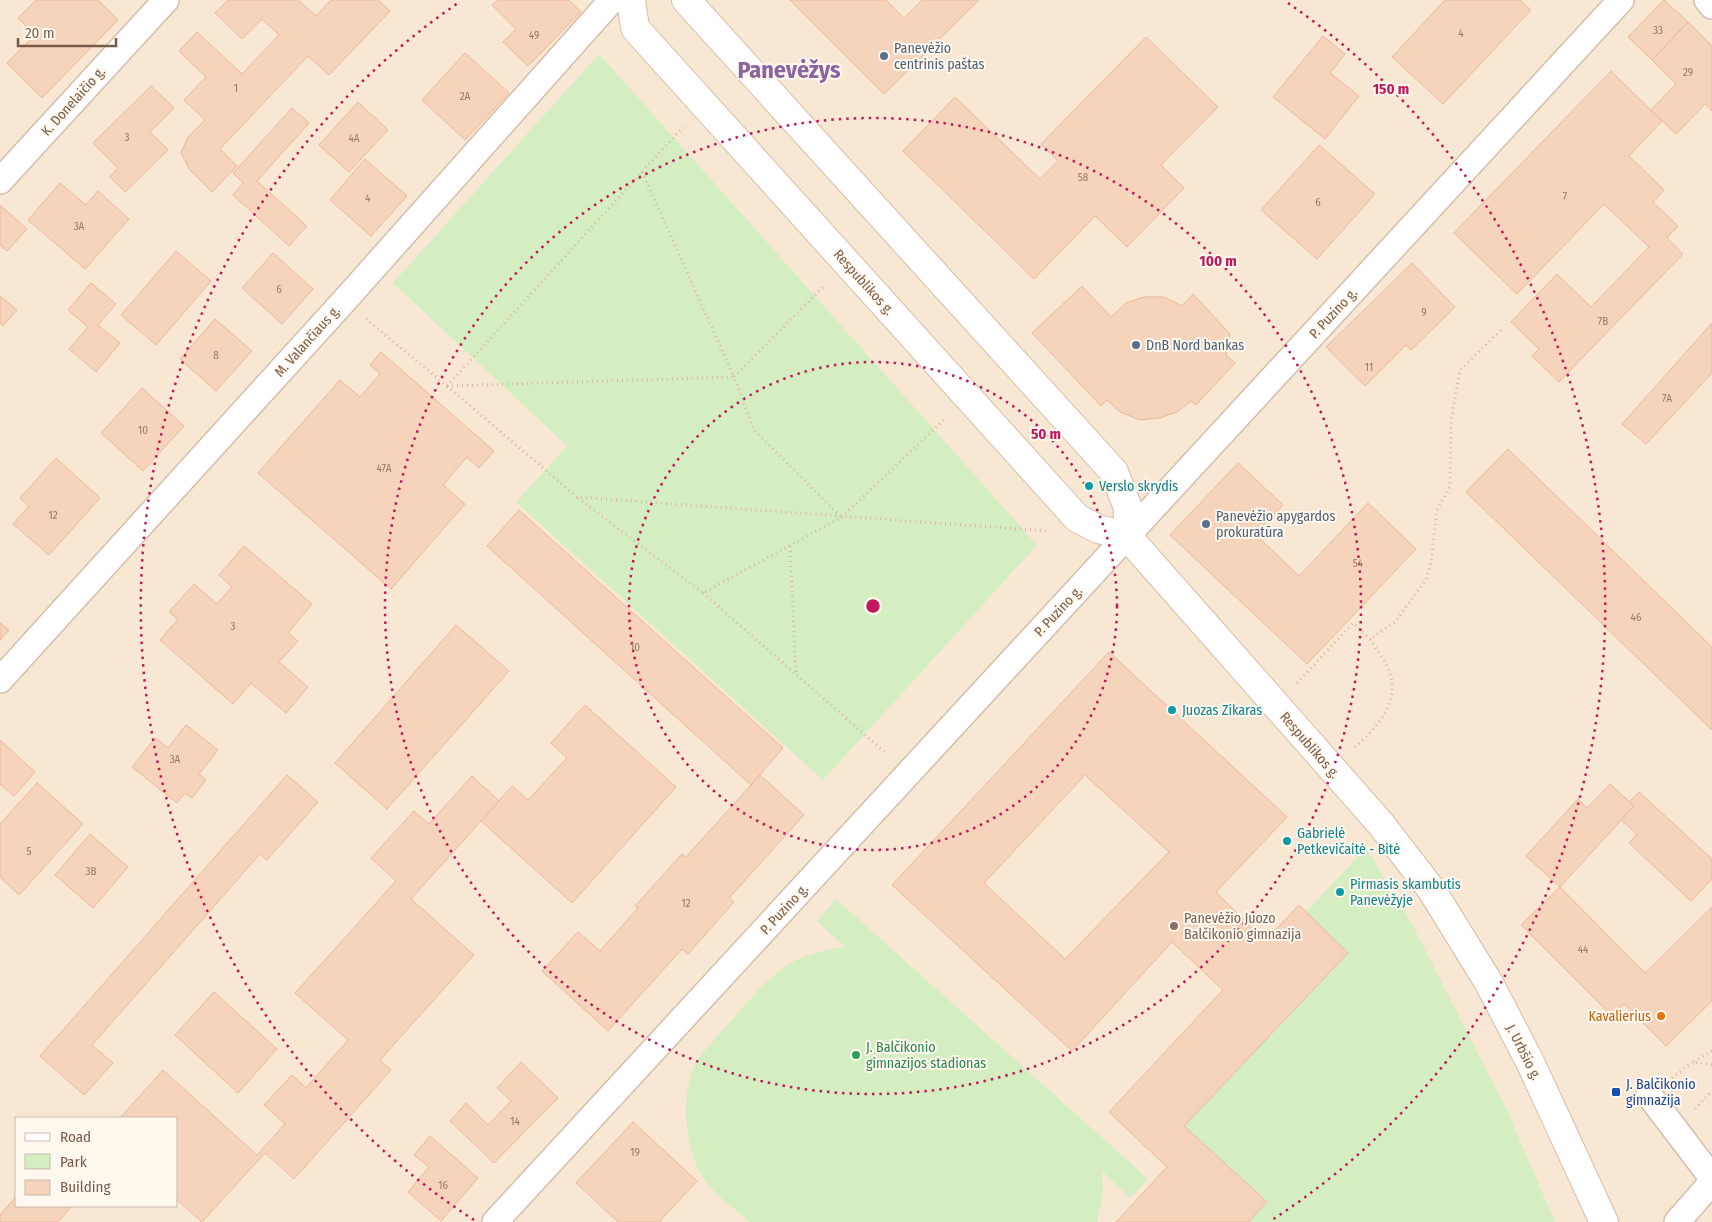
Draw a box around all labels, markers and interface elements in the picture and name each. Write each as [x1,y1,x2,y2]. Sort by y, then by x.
scale bar [18,15,115,47]
text: 20 m [25,24,55,42]
house number: 33 [1653,24,1663,37]
house number: 4 [1458,27,1464,40]
house number: 49 [529,29,539,42]
place label: Panevėžio centrinis paštas [894,40,984,73]
marker: Panevėžio centrinis paštas [878,50,890,62]
district label: Panevėžys [737,56,841,84]
street label: K. Donelaičio g. [38,63,109,139]
house number: 29 [1683,66,1693,79]
text: 150 m [1373,80,1409,98]
house number: 1 [234,82,238,95]
house number: 2A [460,90,471,103]
house number: 3 [125,131,130,144]
house number: 4A [348,132,360,145]
house number: 58 [1078,171,1089,184]
house number: 7 [1563,190,1568,203]
house number: 4 [365,192,371,205]
house number: 6 [1315,196,1321,209]
house number: 3A [74,220,85,233]
street label: Respublikos g. [830,246,898,319]
text: 100 m [1199,252,1237,270]
house number: 6 [276,283,282,296]
street label: P. Puzino g. [1306,285,1361,342]
street label: M. Valančiaus g. [271,302,344,380]
house number: 9 [1421,306,1427,319]
house number: 7B [1598,315,1608,328]
place label: DnB Nord bankas [1146,337,1244,354]
marker: DnB Nord bankas [1130,339,1142,351]
house number: 8 [213,349,219,362]
house number: 11 [1365,361,1373,374]
house number: 7A [1662,392,1672,405]
house number: 10 [138,424,148,437]
text: 50 m [1031,425,1061,443]
house number: 47A [376,462,392,475]
place label: Verslo skrydis [1099,478,1178,495]
marker: Verslo skrydis [1083,480,1095,492]
place label: Panevėžio apygardos prokuratūra [1216,508,1335,541]
house number: 12 [48,509,58,522]
marker: Panevėžio apygardos prokuratūra [1200,518,1212,530]
house number: 54 [1353,557,1364,570]
street label: P. Puzino g. [1031,583,1086,640]
centre of rings [864,597,882,615]
house number: 46 [1631,611,1642,624]
house number: 3 [231,620,236,633]
house number: 10 [630,641,640,654]
place label: Juozas Zikaras [1182,702,1262,719]
marker: Juozas Zikaras [1166,704,1178,716]
street label: Respublikos g. [1276,709,1343,782]
house number: 3A [170,753,181,766]
place label: Gabrielė Petkevičaitė - Bitė [1297,825,1400,858]
marker: Gabrielė Petkevičaitė - Bitė [1281,835,1293,847]
house number: 5 [26,845,32,858]
house number: 3B [86,865,96,878]
place label: Pirmasis skambutis Panevėžyje [1350,876,1461,909]
street label: P. Puzino g. [757,881,812,938]
marker: Pirmasis skambutis Panevėžyje [1334,886,1346,898]
house number: 12 [681,897,691,910]
place label: Panevėžio Juozo Balčikonio gimnazija [1184,910,1302,943]
marker: Panevėžio Juozo Balčikonio gimnazija [1168,920,1180,932]
house number: 44 [1578,943,1589,956]
place label: Kavalierius [1588,1008,1651,1025]
marker: Kavalierius [1655,1010,1667,1022]
street label: J. Urbšio g. [1502,1021,1545,1083]
place label: J. Balčikonio gimnazijos stadionas [866,1039,986,1072]
marker: J. Balčikonio gimnazijos stadionas [850,1049,862,1061]
place label: J. Balčikonio gimnazija [1626,1076,1696,1109]
marker: J. Balčikonio gimnazija [1610,1086,1622,1098]
house number: 14 [510,1115,520,1128]
legend [15,1117,178,1207]
text: Road [60,1128,91,1146]
house number: 19 [630,1146,640,1159]
text: Park [60,1153,87,1171]
text: Building [60,1178,111,1196]
house number: 16 [438,1179,448,1192]

